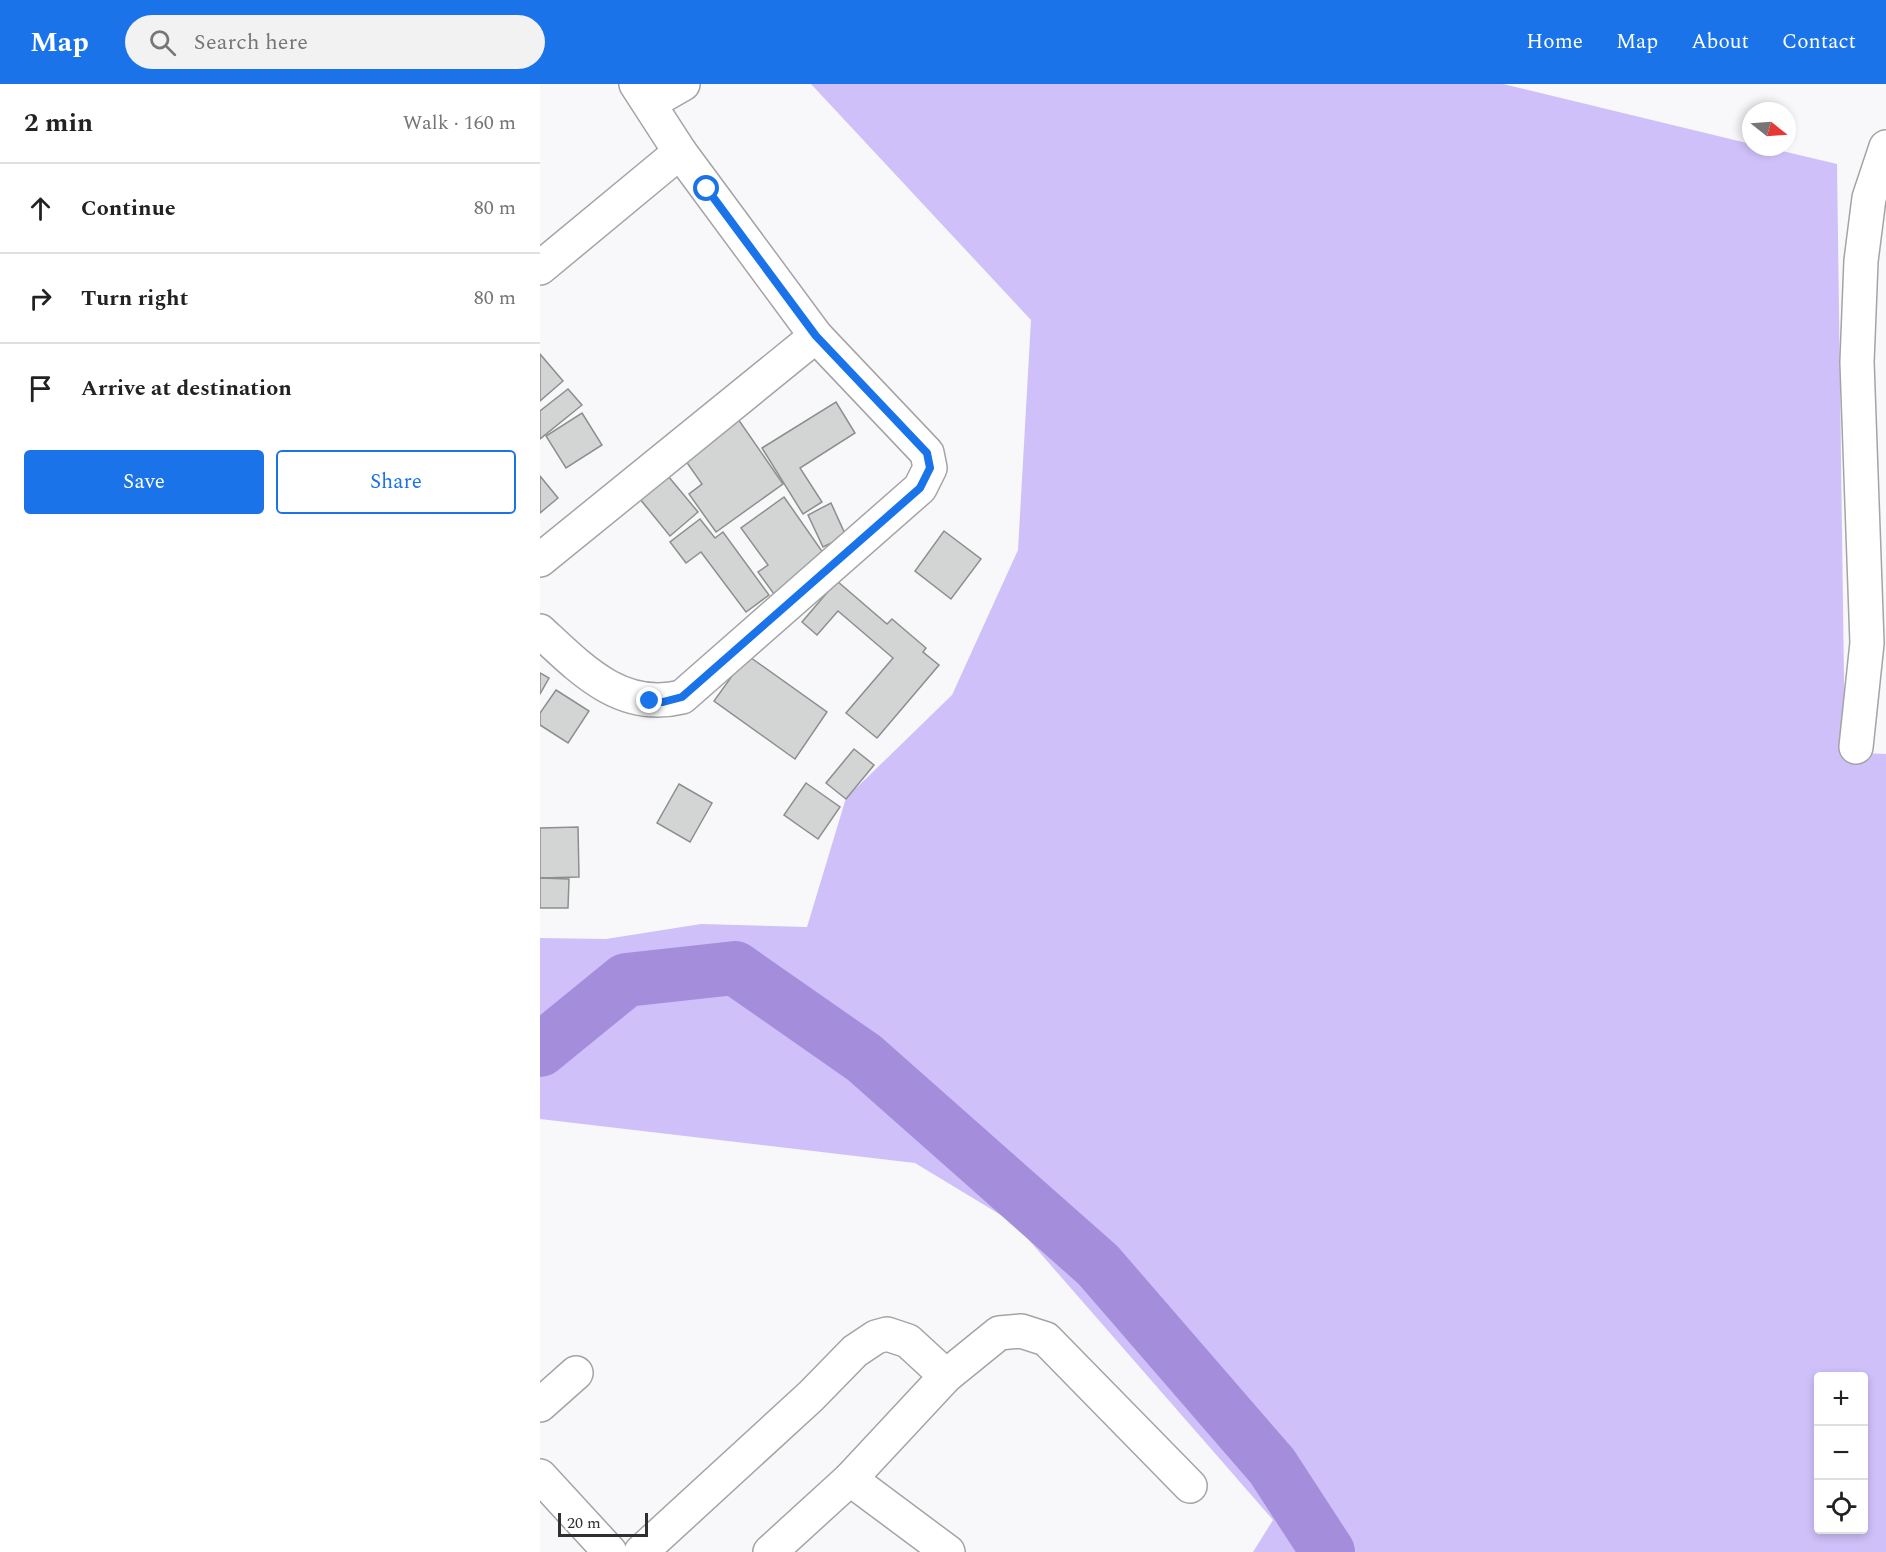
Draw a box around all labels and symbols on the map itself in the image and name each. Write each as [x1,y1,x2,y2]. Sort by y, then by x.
north arrow [1742,102,1796,156]
route start [693,175,719,201]
route end [636,687,662,713]
scale bar [558,1510,648,1538]

